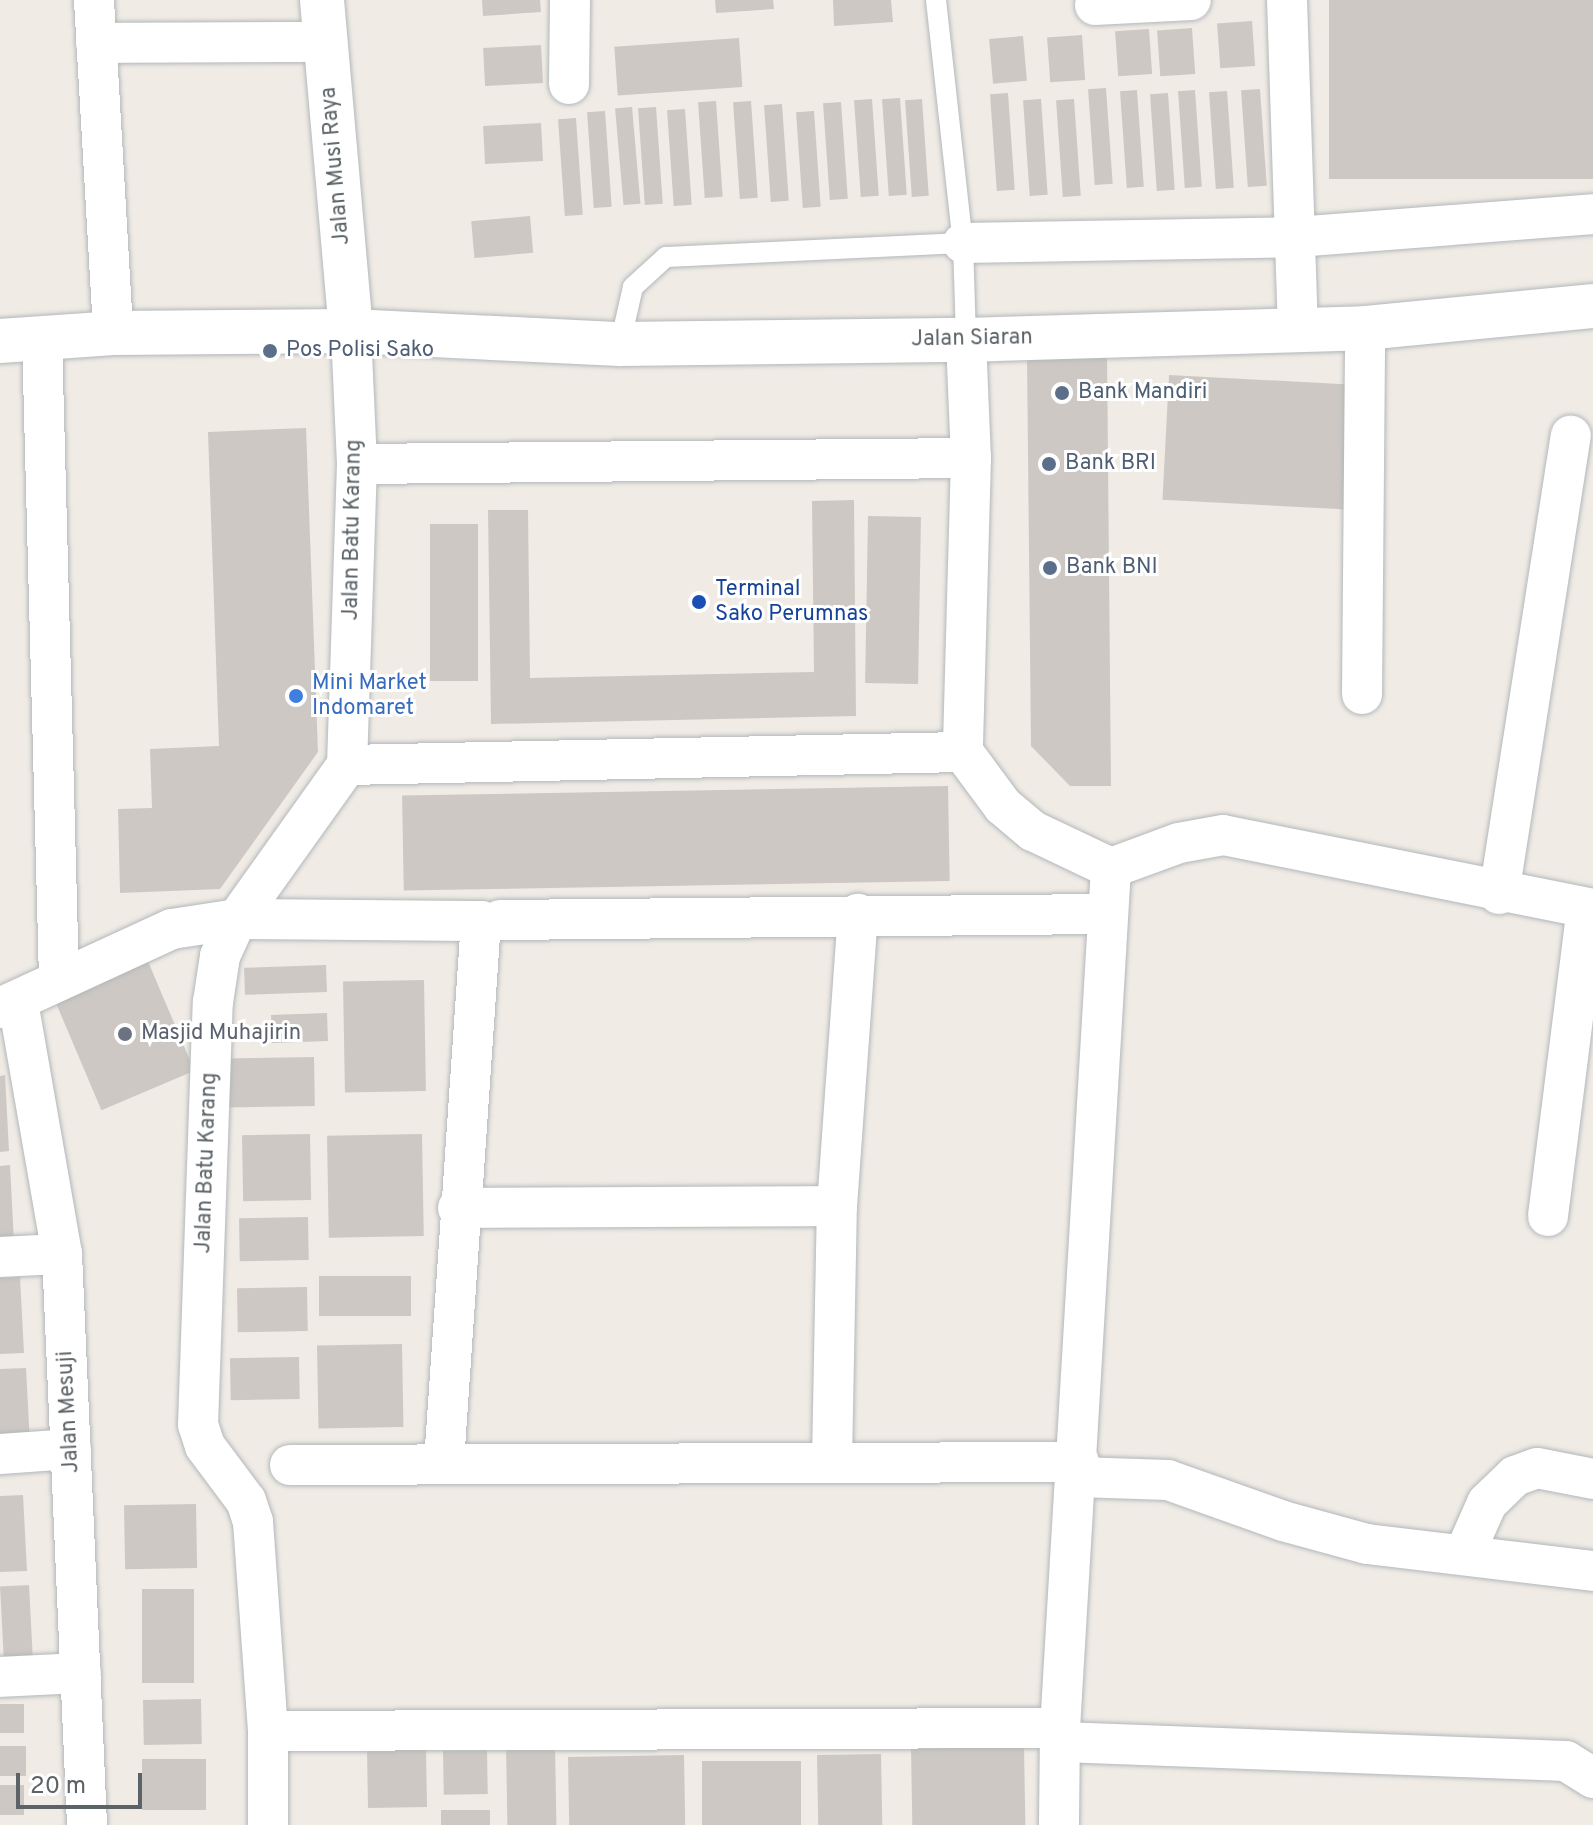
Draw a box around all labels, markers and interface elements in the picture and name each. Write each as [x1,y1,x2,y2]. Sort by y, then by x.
street label: Jalan Musi Raya [316,86,356,246]
street label: Jalan Siaran [911,325,1033,353]
place label: Pos Polisi Sako [286,338,434,364]
marker: Pos Polisi Sako [261,342,279,360]
place label: Bank Mandiri [1078,380,1207,406]
marker: Bank Mandiri [1053,384,1071,402]
street label: Jalan Batu Karang [338,439,368,621]
place label: Bank BRI [1065,451,1156,477]
marker: Bank BRI [1040,455,1058,473]
place label: Bank BNI [1066,555,1158,581]
marker: Bank BNI [1041,559,1059,577]
place label: Terminal Sako Perumnas [715,576,868,628]
marker: Terminal Sako Perumnas [690,593,708,611]
place label: Mini Market Indomaret [312,670,427,722]
marker: Mini Market Indomaret [287,687,305,705]
place label: Masjid Muhajirin [141,1021,301,1047]
marker: Masjid Muhajirin [116,1025,134,1043]
street label: Jalan Batu Karang [191,1072,223,1254]
street label: Jalan Mesuji [53,1350,85,1474]
scale bar [20,1757,146,1807]
text: 20 m [30,1772,86,1802]

